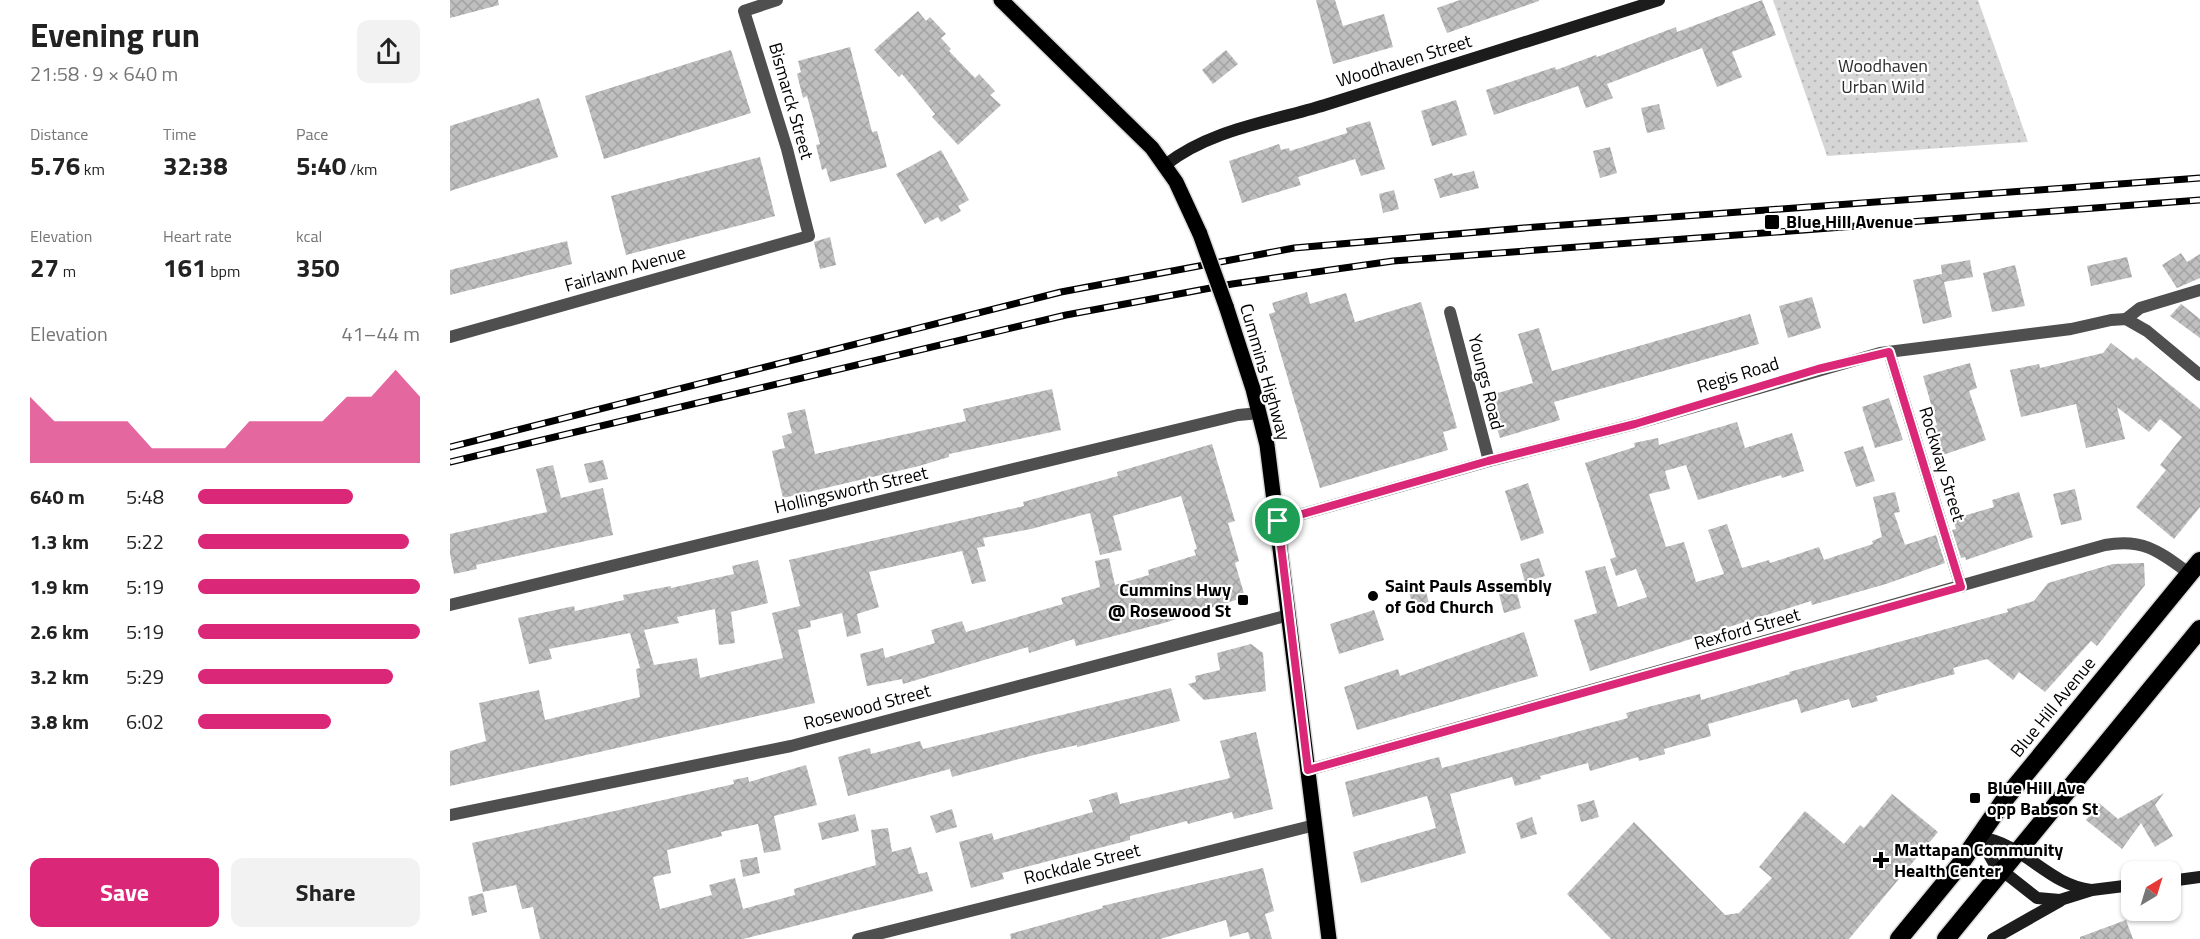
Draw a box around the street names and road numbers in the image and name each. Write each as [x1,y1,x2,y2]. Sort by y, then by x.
street label: Woodhaven Street [1333,27,1476,94]
street label: Bismarck Street [762,39,821,163]
street label: Fairlawn Avenue [561,238,689,299]
street label: Cummins Highway [1233,300,1298,444]
street label: Youngs Road [1462,331,1511,433]
street label: Regis Road [1693,349,1782,400]
street label: Rockway Street [1912,403,1973,525]
street label: Hollingsworth Street [771,459,931,520]
street label: Rexford Street [1691,600,1804,657]
street label: Blue Hill Avenue [2004,651,2102,763]
street label: Rosewood Street [800,676,934,736]
street label: Rockdale Street [1021,836,1143,891]

